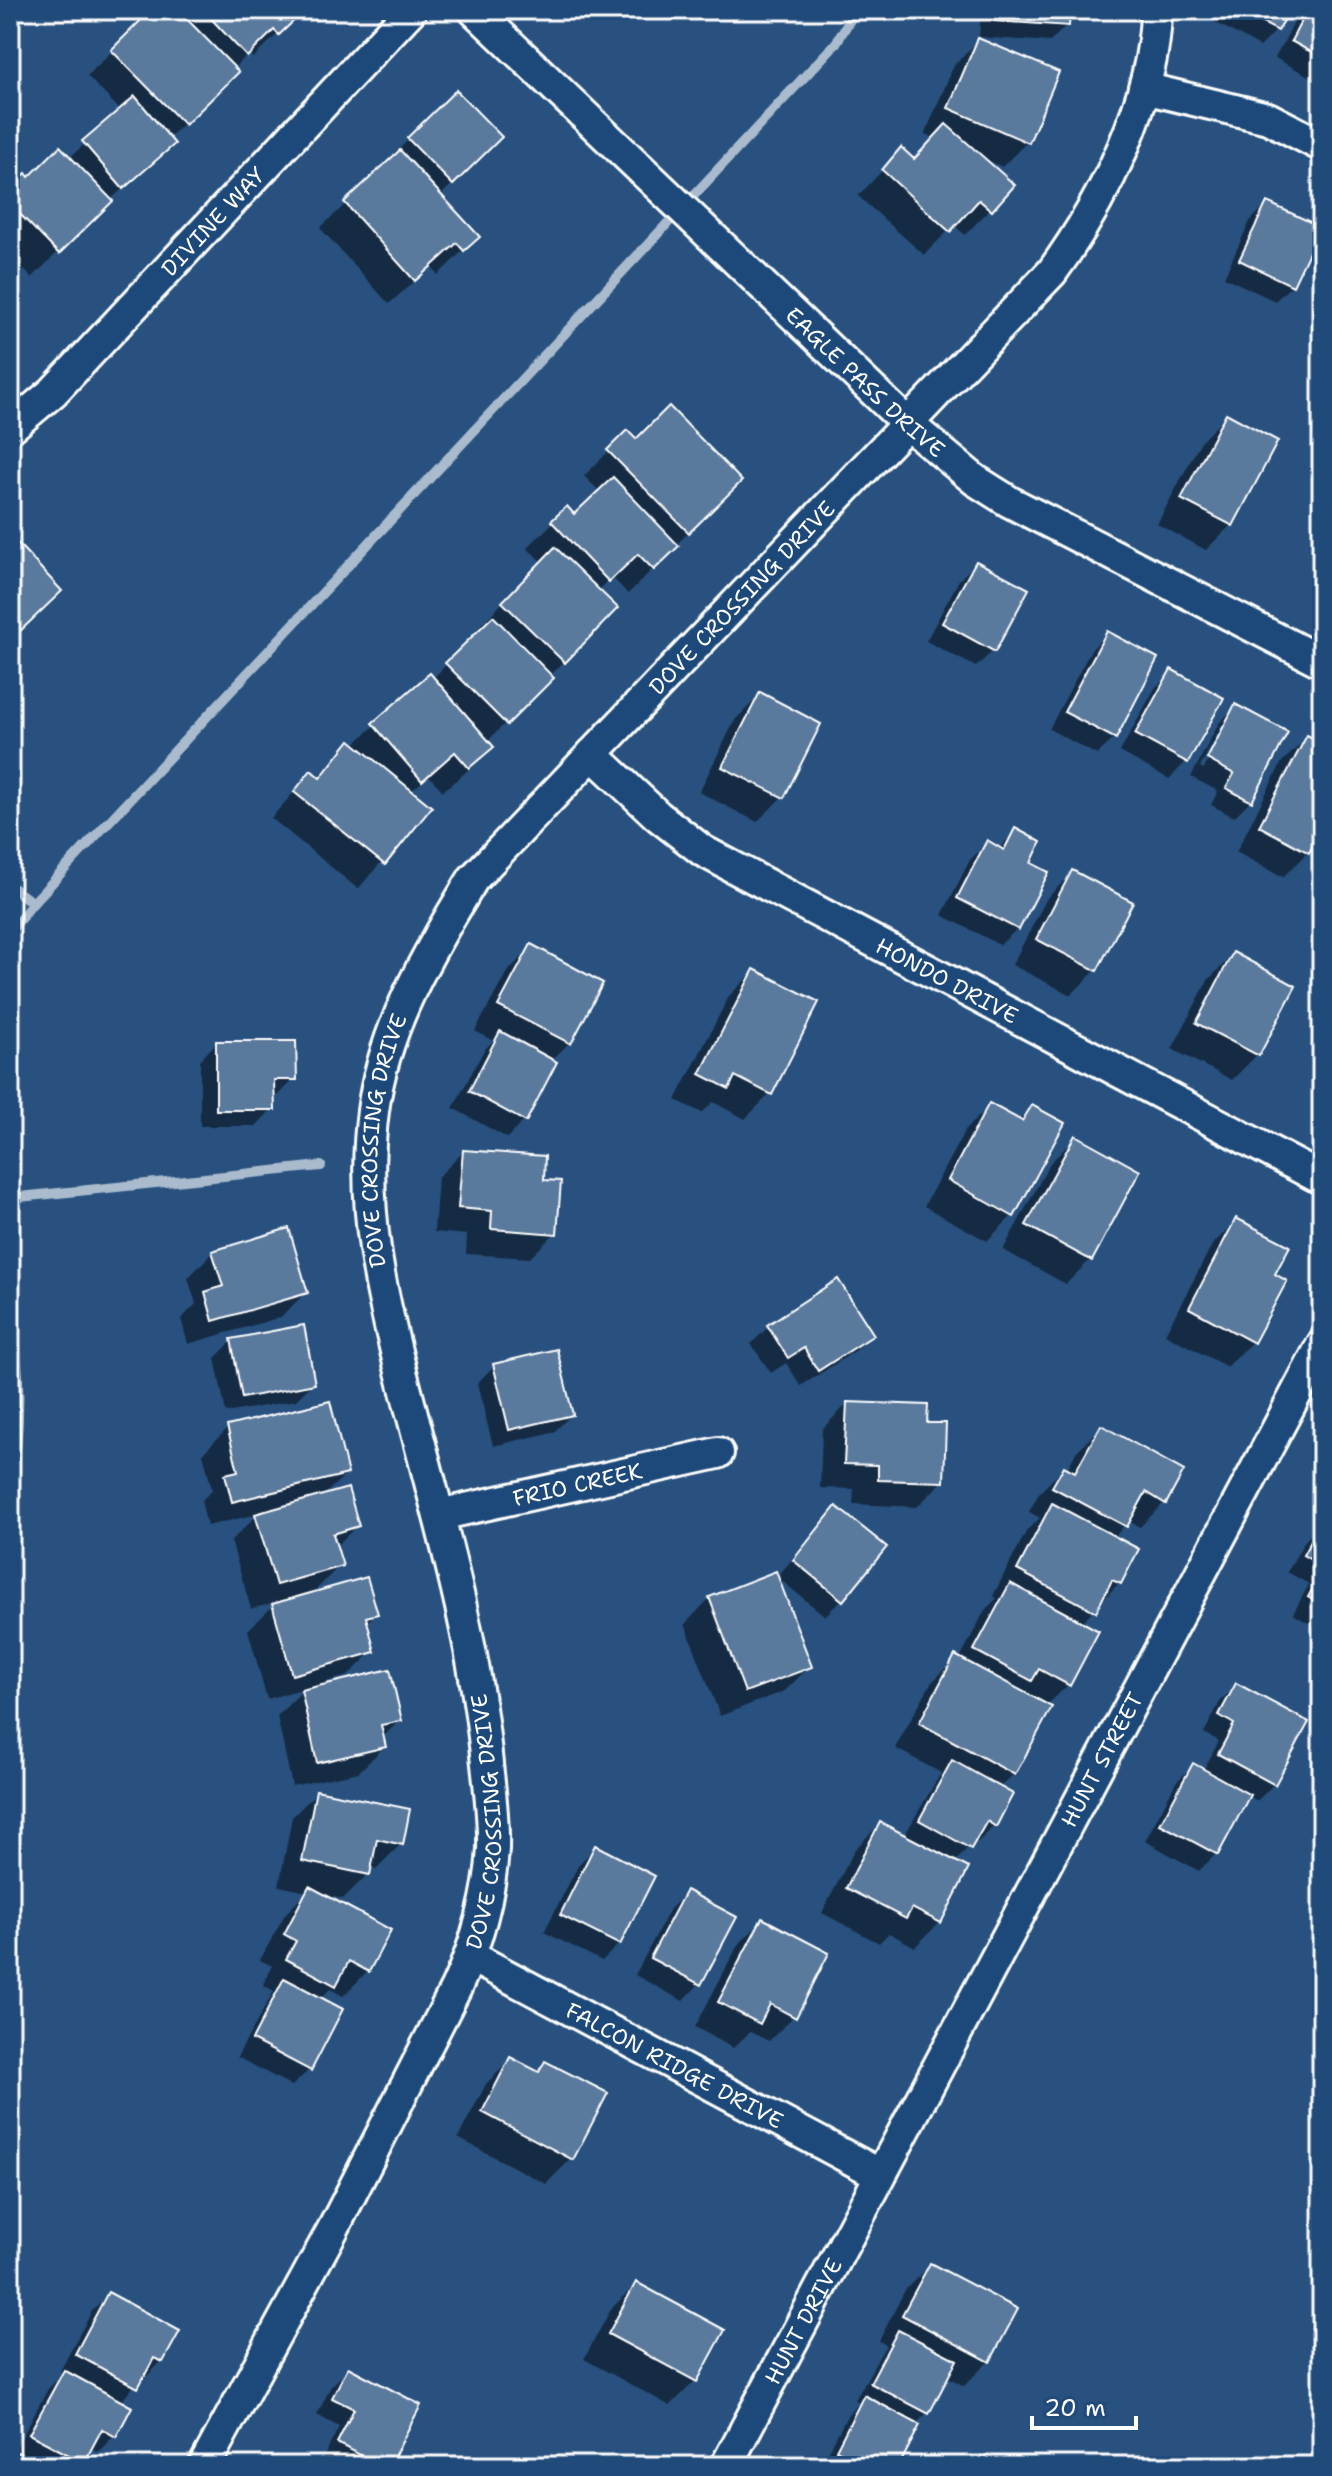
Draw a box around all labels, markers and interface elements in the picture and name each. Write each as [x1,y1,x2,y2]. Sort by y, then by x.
street label: DIVINE WAY [155,161,272,283]
street label: EAGLE PASS DRIVE [779,301,951,464]
street label: DOVE CROSSING DRIVE [643,495,841,701]
street label: HONDO DRIVE [871,931,1023,1031]
street label: DOVE CROSSING DRIVE [355,1009,414,1270]
street label: FRIO CREEK [510,1456,645,1513]
street label: HUNT STREET [1054,1687,1150,1832]
street label: DOVE CROSSING DRIVE [459,1692,508,1953]
street label: FALCON RIDGE DRIVE [561,1996,788,2135]
street label: HUNT DRIVE [758,2253,849,2390]
scale bar [1032,2380,1136,2430]
text: 20 m [1044,2392,1106,2424]

